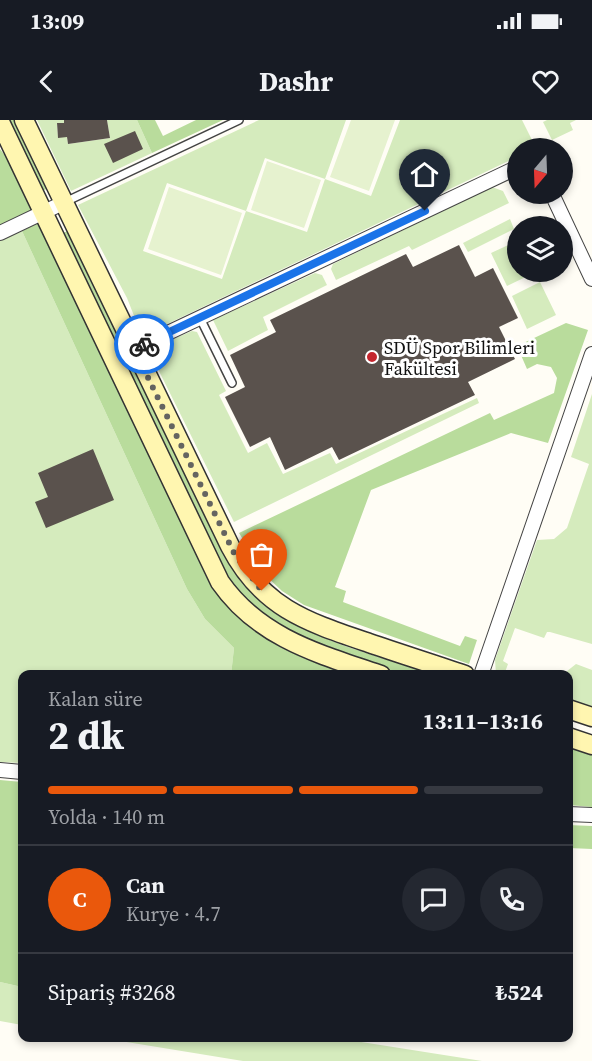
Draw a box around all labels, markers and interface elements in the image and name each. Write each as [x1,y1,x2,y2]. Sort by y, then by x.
text: 13:09 [30,6,84,36]
text: Dashr [259,63,333,100]
icon: back [30,65,63,98]
icon: heart [529,65,562,98]
north arrow [507,138,573,204]
map controls [507,138,573,282]
pin [399,149,450,211]
icon: home [408,158,441,191]
button: layers [507,216,573,282]
courier [114,314,174,374]
icon: bike [128,328,161,361]
place label: SDÜ Spor Bilimleri Fakültesi [384,335,535,381]
marker: SDÜ Spor Bilimleri Fakültesi [365,350,379,364]
pin [236,529,287,591]
icon: bag [245,538,278,571]
text: Kalan süre [48,685,143,713]
text: 13:11–13:16 [423,706,543,736]
text: 2 dk [48,709,124,762]
text: Yolda · 140 m [48,803,165,831]
button: chat [402,868,465,931]
button: phone [480,868,543,931]
text: Can [126,870,165,900]
text: C [73,884,86,914]
text: Kurye · 4.7 [126,900,221,928]
text: Sipariş #3268 [48,977,176,1007]
text: ₺524 [495,977,543,1007]

